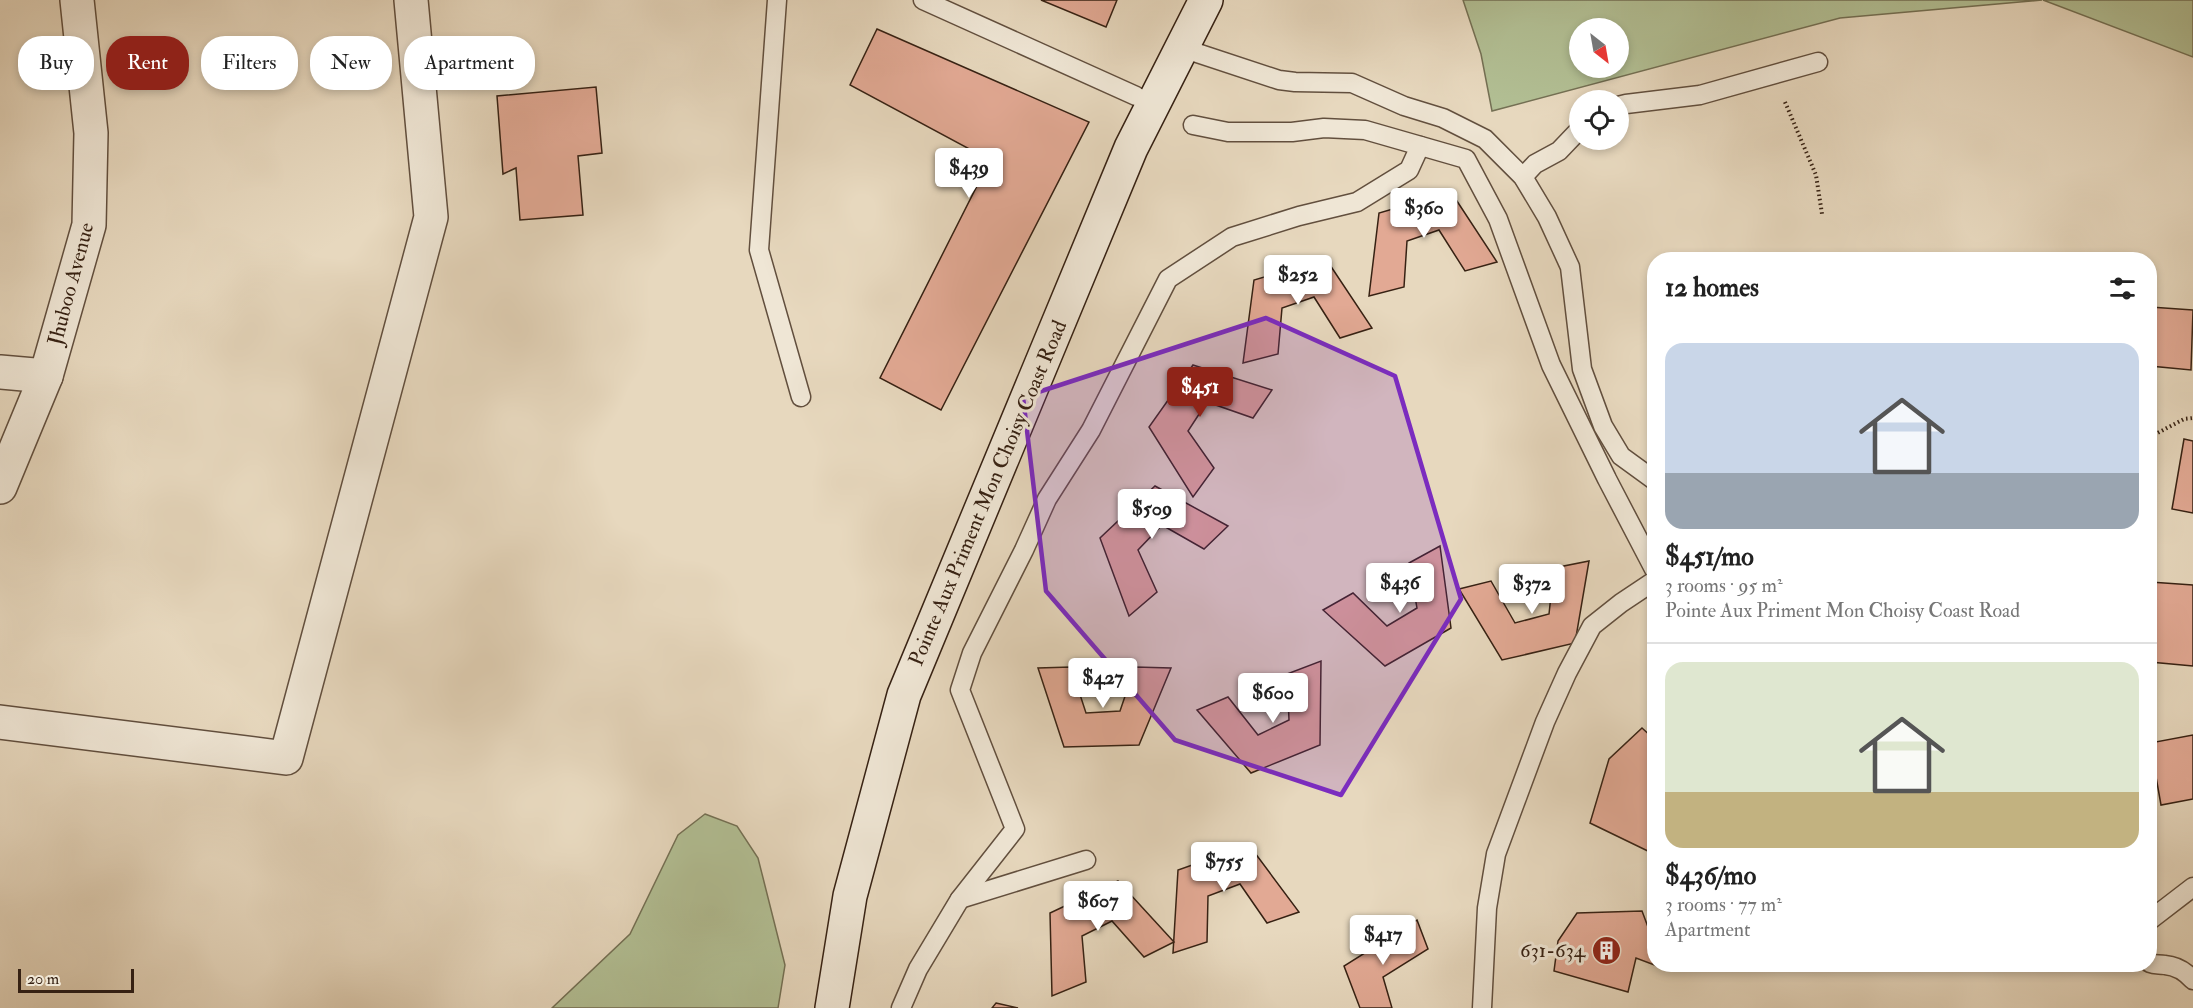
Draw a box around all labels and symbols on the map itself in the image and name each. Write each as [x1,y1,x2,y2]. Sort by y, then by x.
north arrow [1569,18,1629,78]
pin: $439 [933,148,1005,199]
pin: $360 [1388,188,1460,239]
street label: Jhuboo Avenue [41,219,100,349]
pin: $252 [1262,255,1334,306]
street label: Pointe Aux Priment Mon Choisy Coast Road [903,315,1074,670]
pin: $451 [1164,367,1236,418]
pin: $509 [1116,489,1188,540]
pin: $436 [1364,563,1436,614]
pin: $372 [1496,564,1568,615]
pin: $427 [1067,658,1139,709]
pin: $600 [1237,673,1309,724]
pin: $755 [1188,842,1260,893]
pin: $607 [1062,881,1134,932]
pin: $417 [1347,915,1419,966]
building icon: 631-634 [1590,934,1622,966]
place label: 631-634 [1520,937,1587,964]
scale bar [18,966,134,994]

